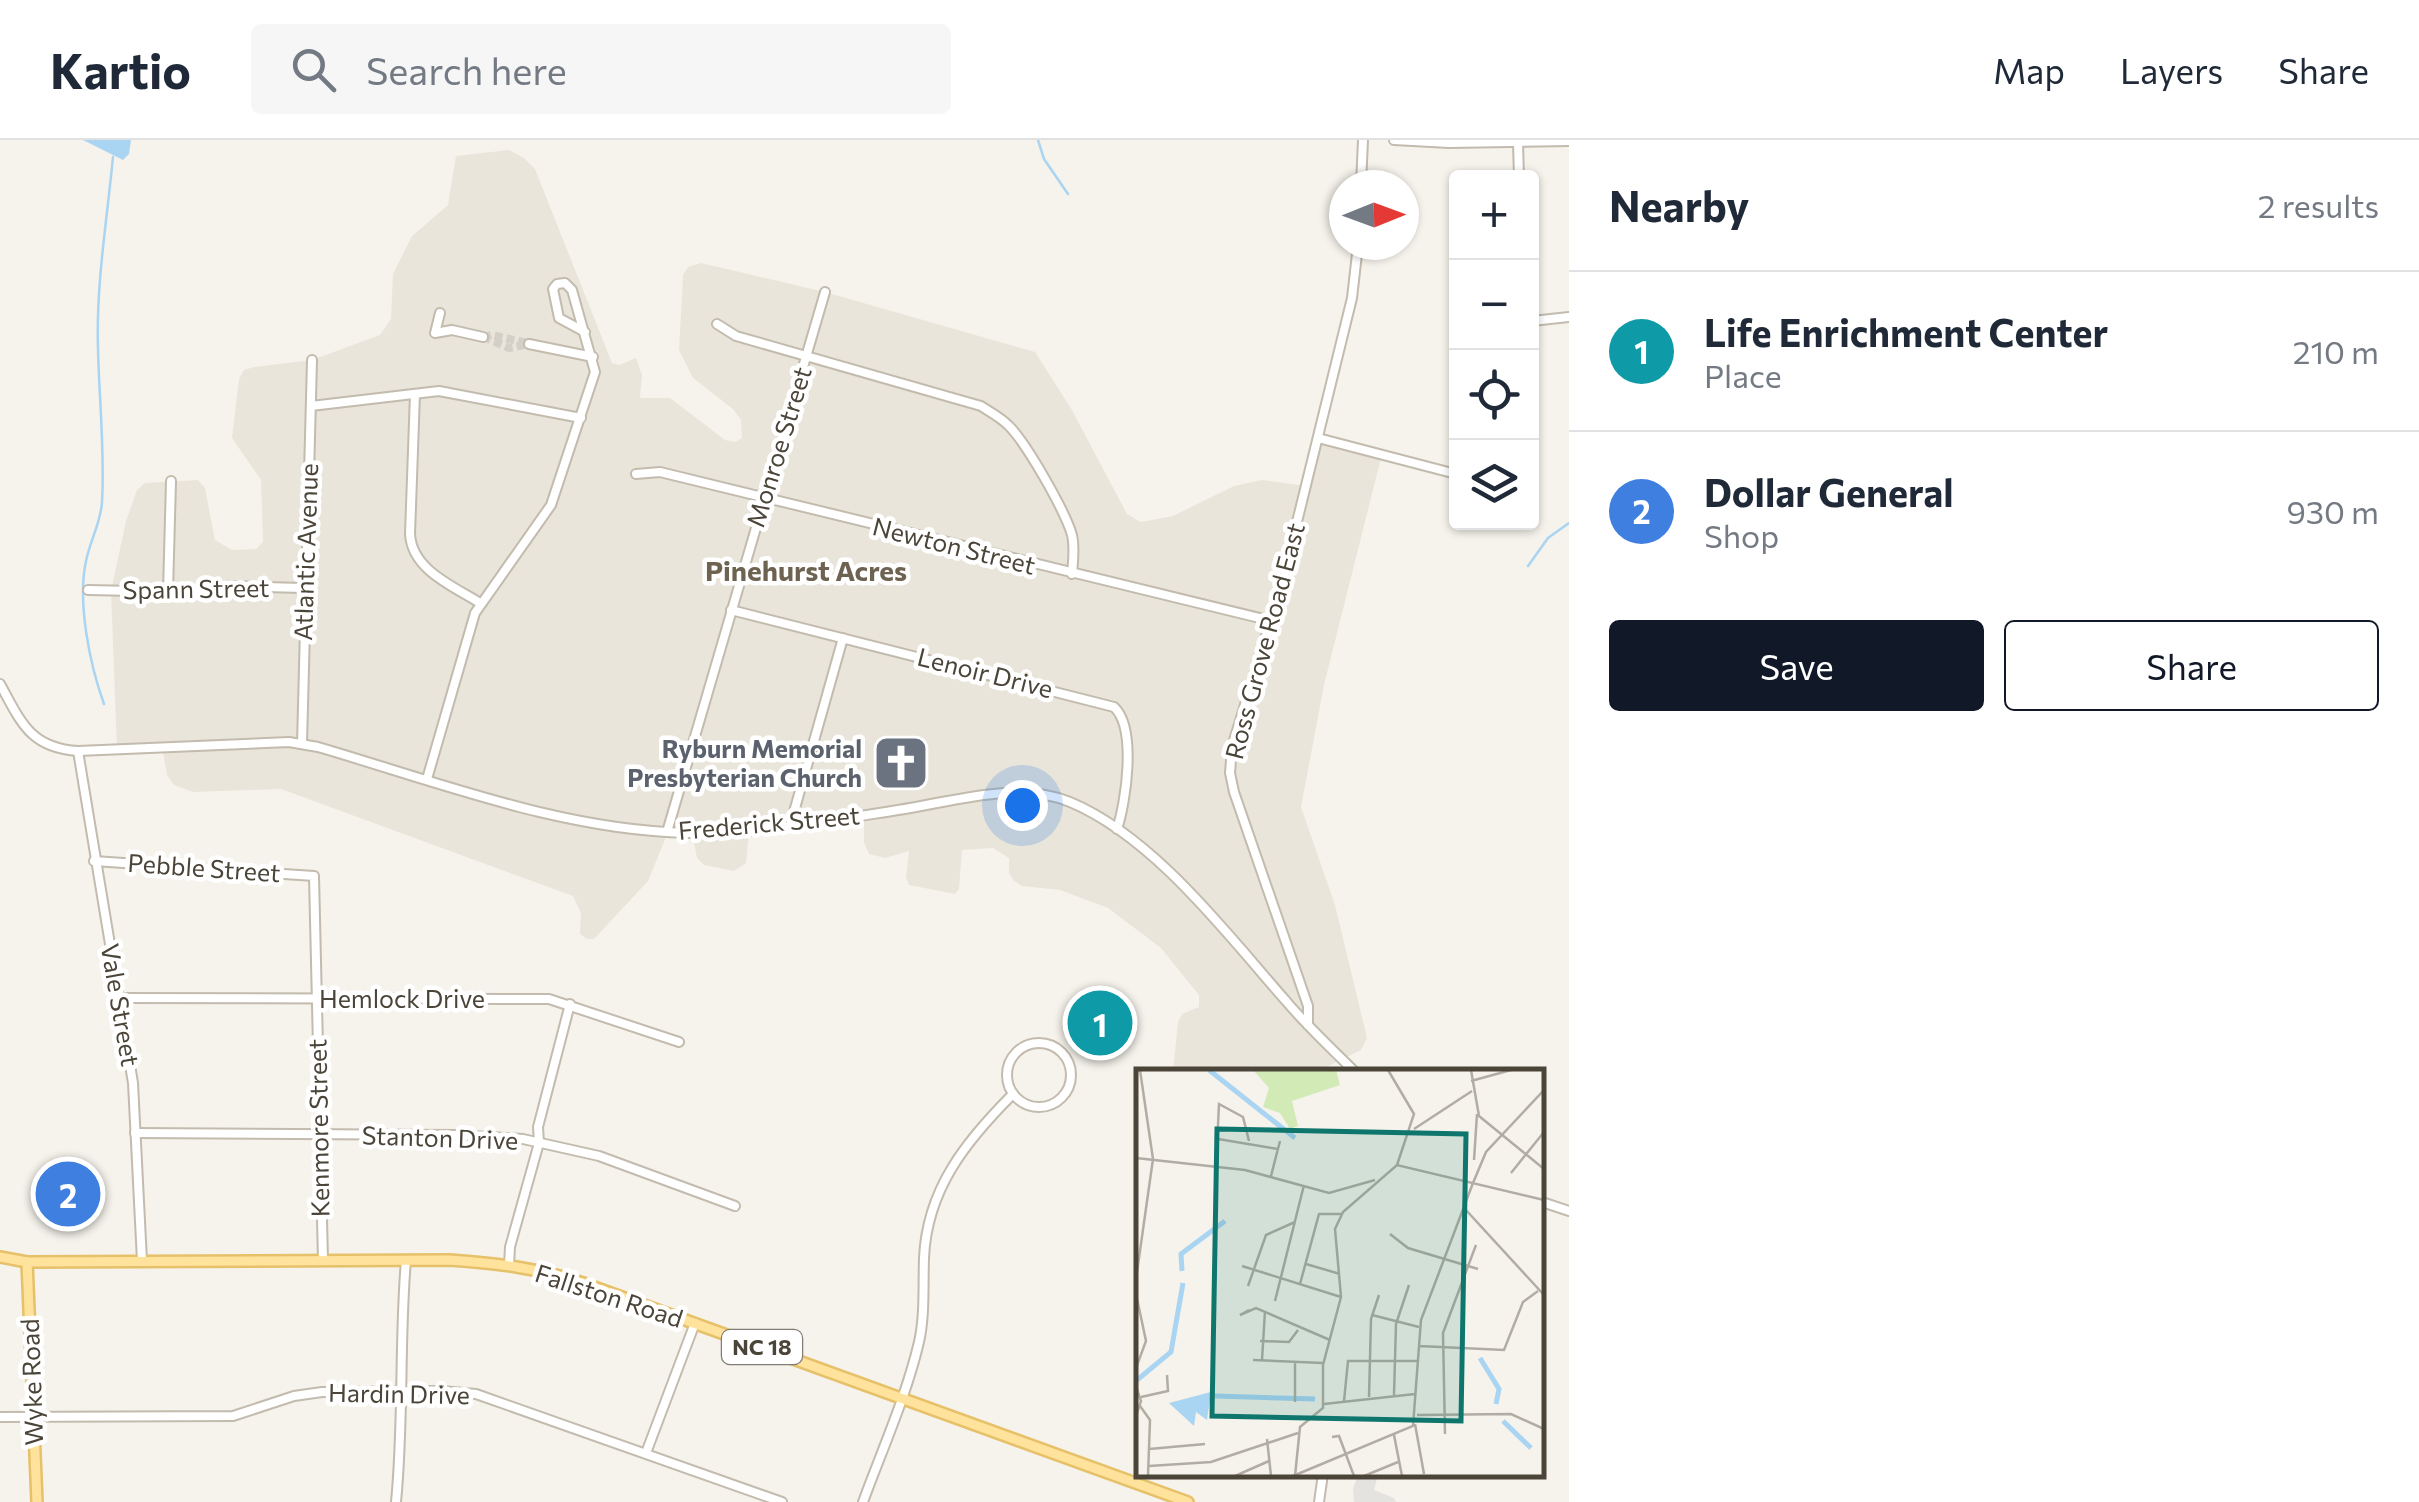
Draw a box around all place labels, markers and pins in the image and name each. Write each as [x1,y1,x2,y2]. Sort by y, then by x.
place label: Ryburn Memorial Presbyterian Church [627,733,862,792]
church icon: Ryburn Memorial Presbyterian Church [871,733,931,793]
pin: 1 [1068,986,1132,1060]
pin: 2 [36,1156,100,1232]

